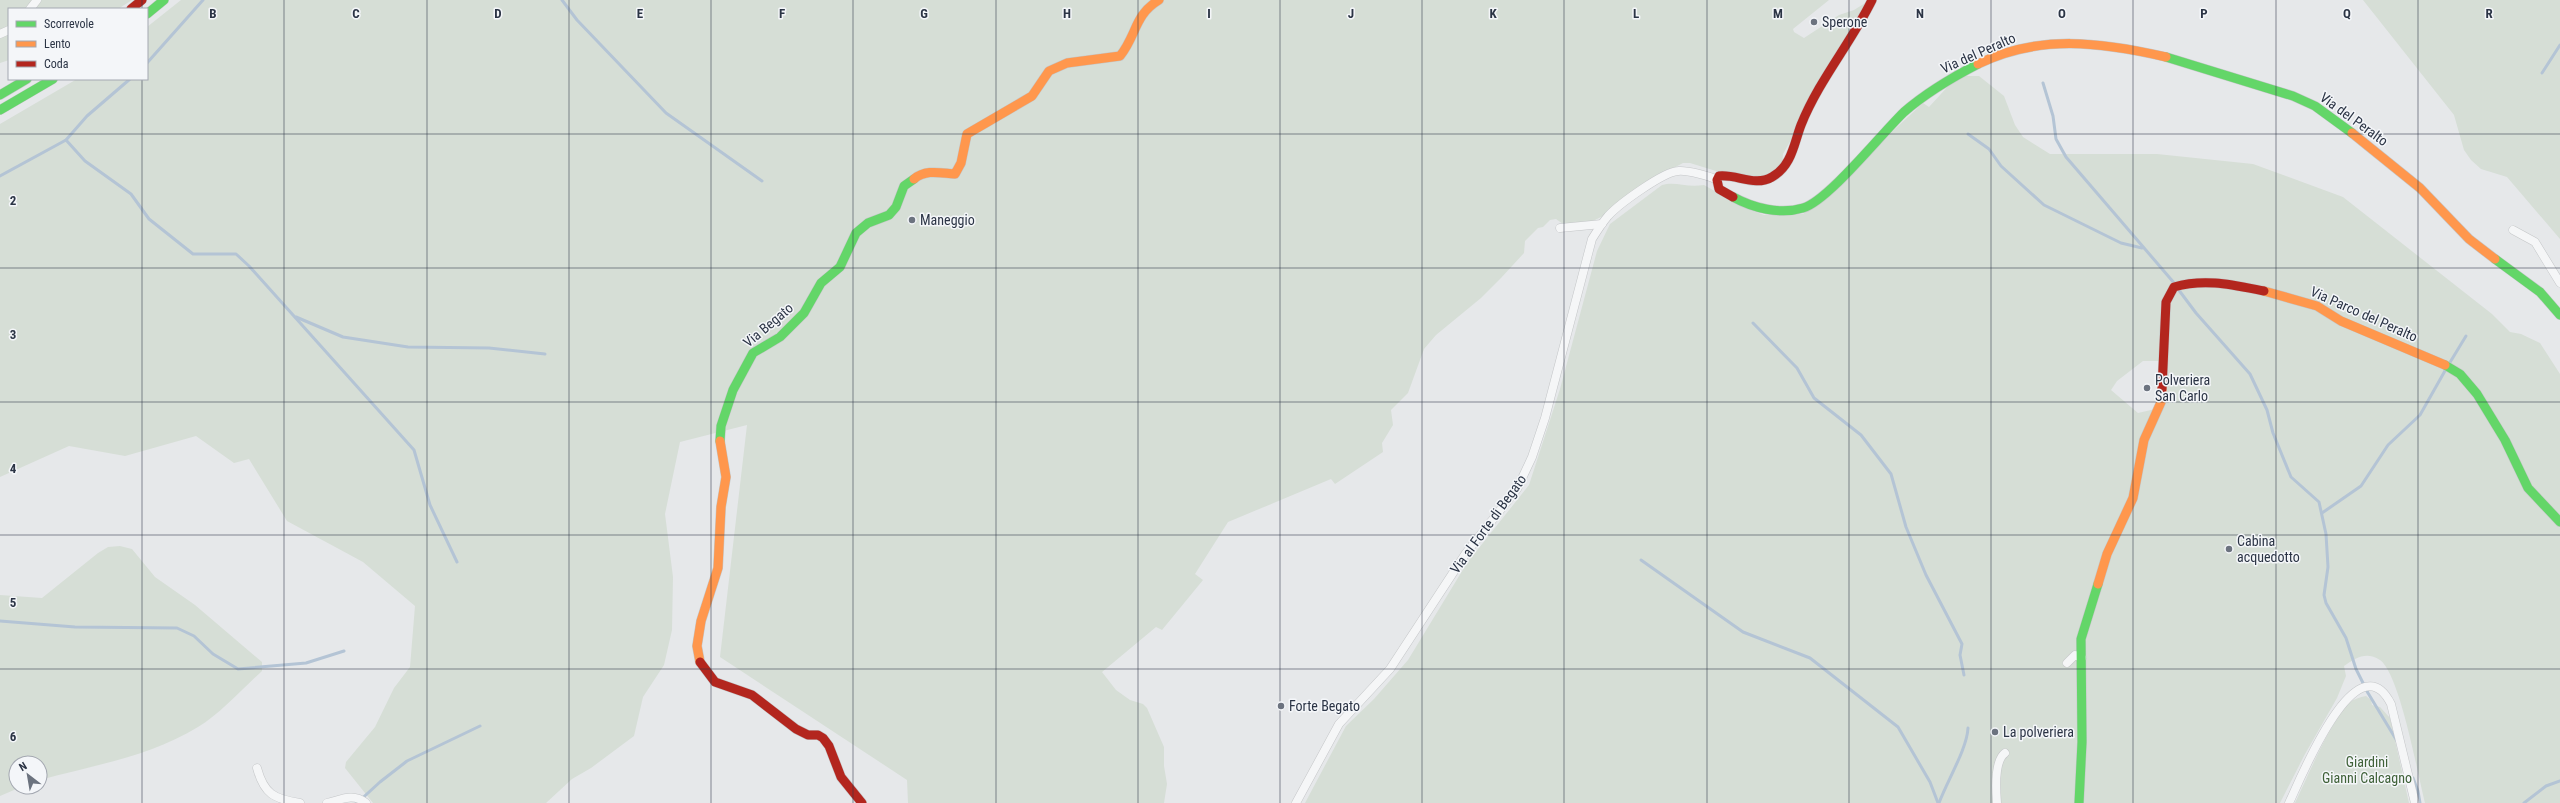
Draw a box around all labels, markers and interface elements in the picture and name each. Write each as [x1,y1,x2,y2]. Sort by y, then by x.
text: B [209,6,217,21]
text: C [352,6,360,21]
text: D [494,6,502,21]
text: E [637,6,644,21]
text: F [779,6,785,21]
text: G [920,6,928,21]
text: H [1063,6,1071,21]
text: I [1207,6,1211,21]
text: J [1348,6,1354,21]
text: K [1489,6,1497,21]
text: L [1633,6,1639,21]
text: M [1773,6,1783,21]
text: N [1916,6,1924,21]
text: O [2058,6,2066,21]
text: P [2200,6,2208,21]
text: Q [2343,6,2351,21]
text: R [2485,6,2493,21]
legend [8,8,148,80]
place label: Sperone [1822,14,1868,30]
text: Scorrevole [44,17,94,31]
marker: Sperone [1809,17,1819,27]
street label: Via del Peralto [1938,29,2018,77]
text: Lento [44,37,71,51]
text: Coda [44,57,69,71]
street label: Via del Peralto [2317,89,2391,149]
text: 2 [10,193,17,208]
place label: Maneggio [920,212,975,228]
marker: Maneggio [907,215,917,225]
street label: Via Parco del Peralto [2308,283,2420,345]
street label: Via Begato [740,300,796,350]
text: 3 [10,327,16,342]
place label: Polveriera San Carlo [2155,372,2210,404]
marker: Polveriera San Carlo [2142,383,2152,393]
text: 4 [10,461,17,476]
street label: Via al Forte di Begato [1447,471,1529,577]
place label: Cabina acquedotto [2237,533,2300,565]
marker: Cabina acquedotto [2224,544,2234,554]
text: 5 [10,595,17,610]
place label: Forte Begato [1289,698,1360,714]
marker: Forte Begato [1276,701,1286,711]
place label: La polveriera [2003,724,2074,740]
marker: La polveriera [1990,727,2000,737]
text: 6 [10,729,17,744]
park label: Giardini Gianni Calcagno [2322,754,2412,786]
north arrow [8,755,48,795]
text: N [17,759,30,774]

